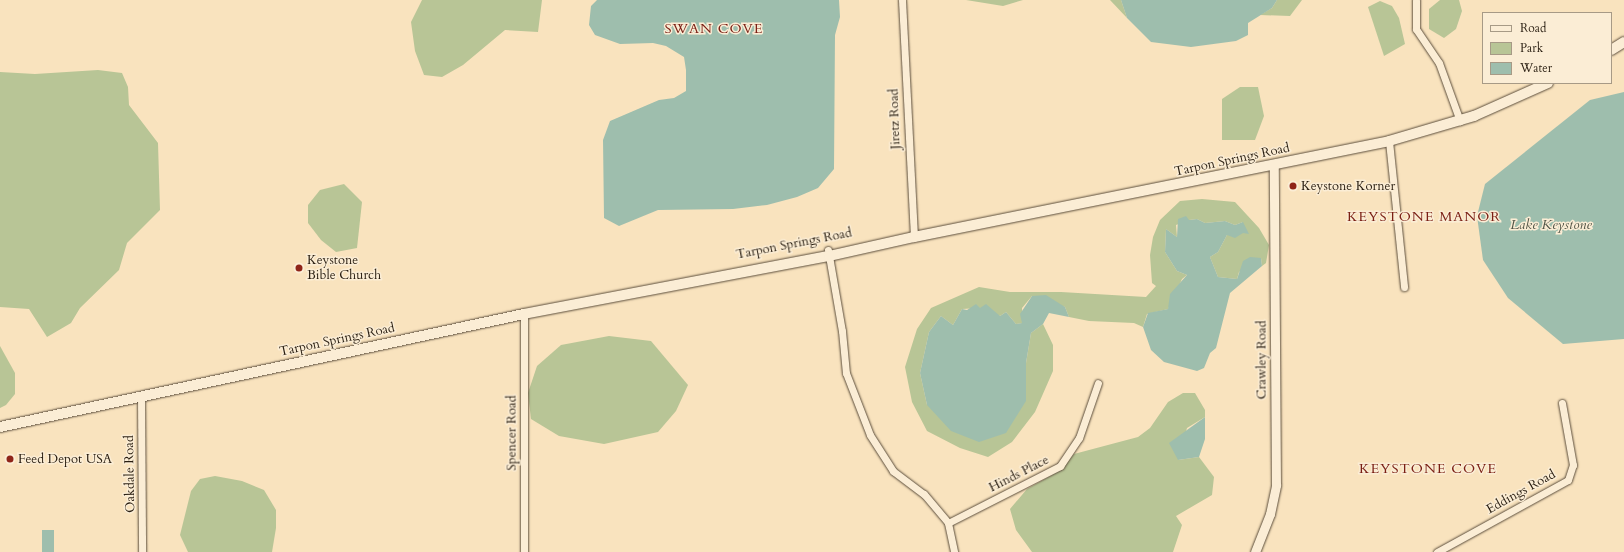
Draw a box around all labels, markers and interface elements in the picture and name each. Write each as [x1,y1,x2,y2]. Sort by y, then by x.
legend [1482,12,1612,84]
text: Road [1520,20,1546,36]
district label: SWAN COVE [665,21,763,37]
text: Park [1520,40,1543,56]
text: Water [1520,60,1552,76]
street label: Jiretz Road [886,88,904,150]
street label: Tarpon Springs Road [1173,140,1291,180]
place label: Keystone Korner [1301,178,1395,194]
marker: Keystone Korner [1288,181,1298,191]
district label: KEYSTONE MANOR [1347,209,1501,225]
water label: Lake Keystone [1510,217,1592,233]
street label: Tarpon Springs Road [735,225,853,263]
place label: Keystone Bible Church [307,253,381,284]
marker: Keystone Bible Church [294,263,304,273]
street label: Tarpon Springs Road [278,320,396,360]
street label: Crawley Road [1254,321,1270,399]
street label: Spencer Road [504,395,520,471]
street label: Oakdale Road [122,435,138,513]
place label: Feed Depot USA [18,451,112,467]
street label: Hinds Place [986,452,1052,496]
marker: Feed Depot USA [5,454,15,464]
district label: KEYSTONE COVE [1359,461,1497,477]
street label: Eddings Road [1484,467,1558,517]

